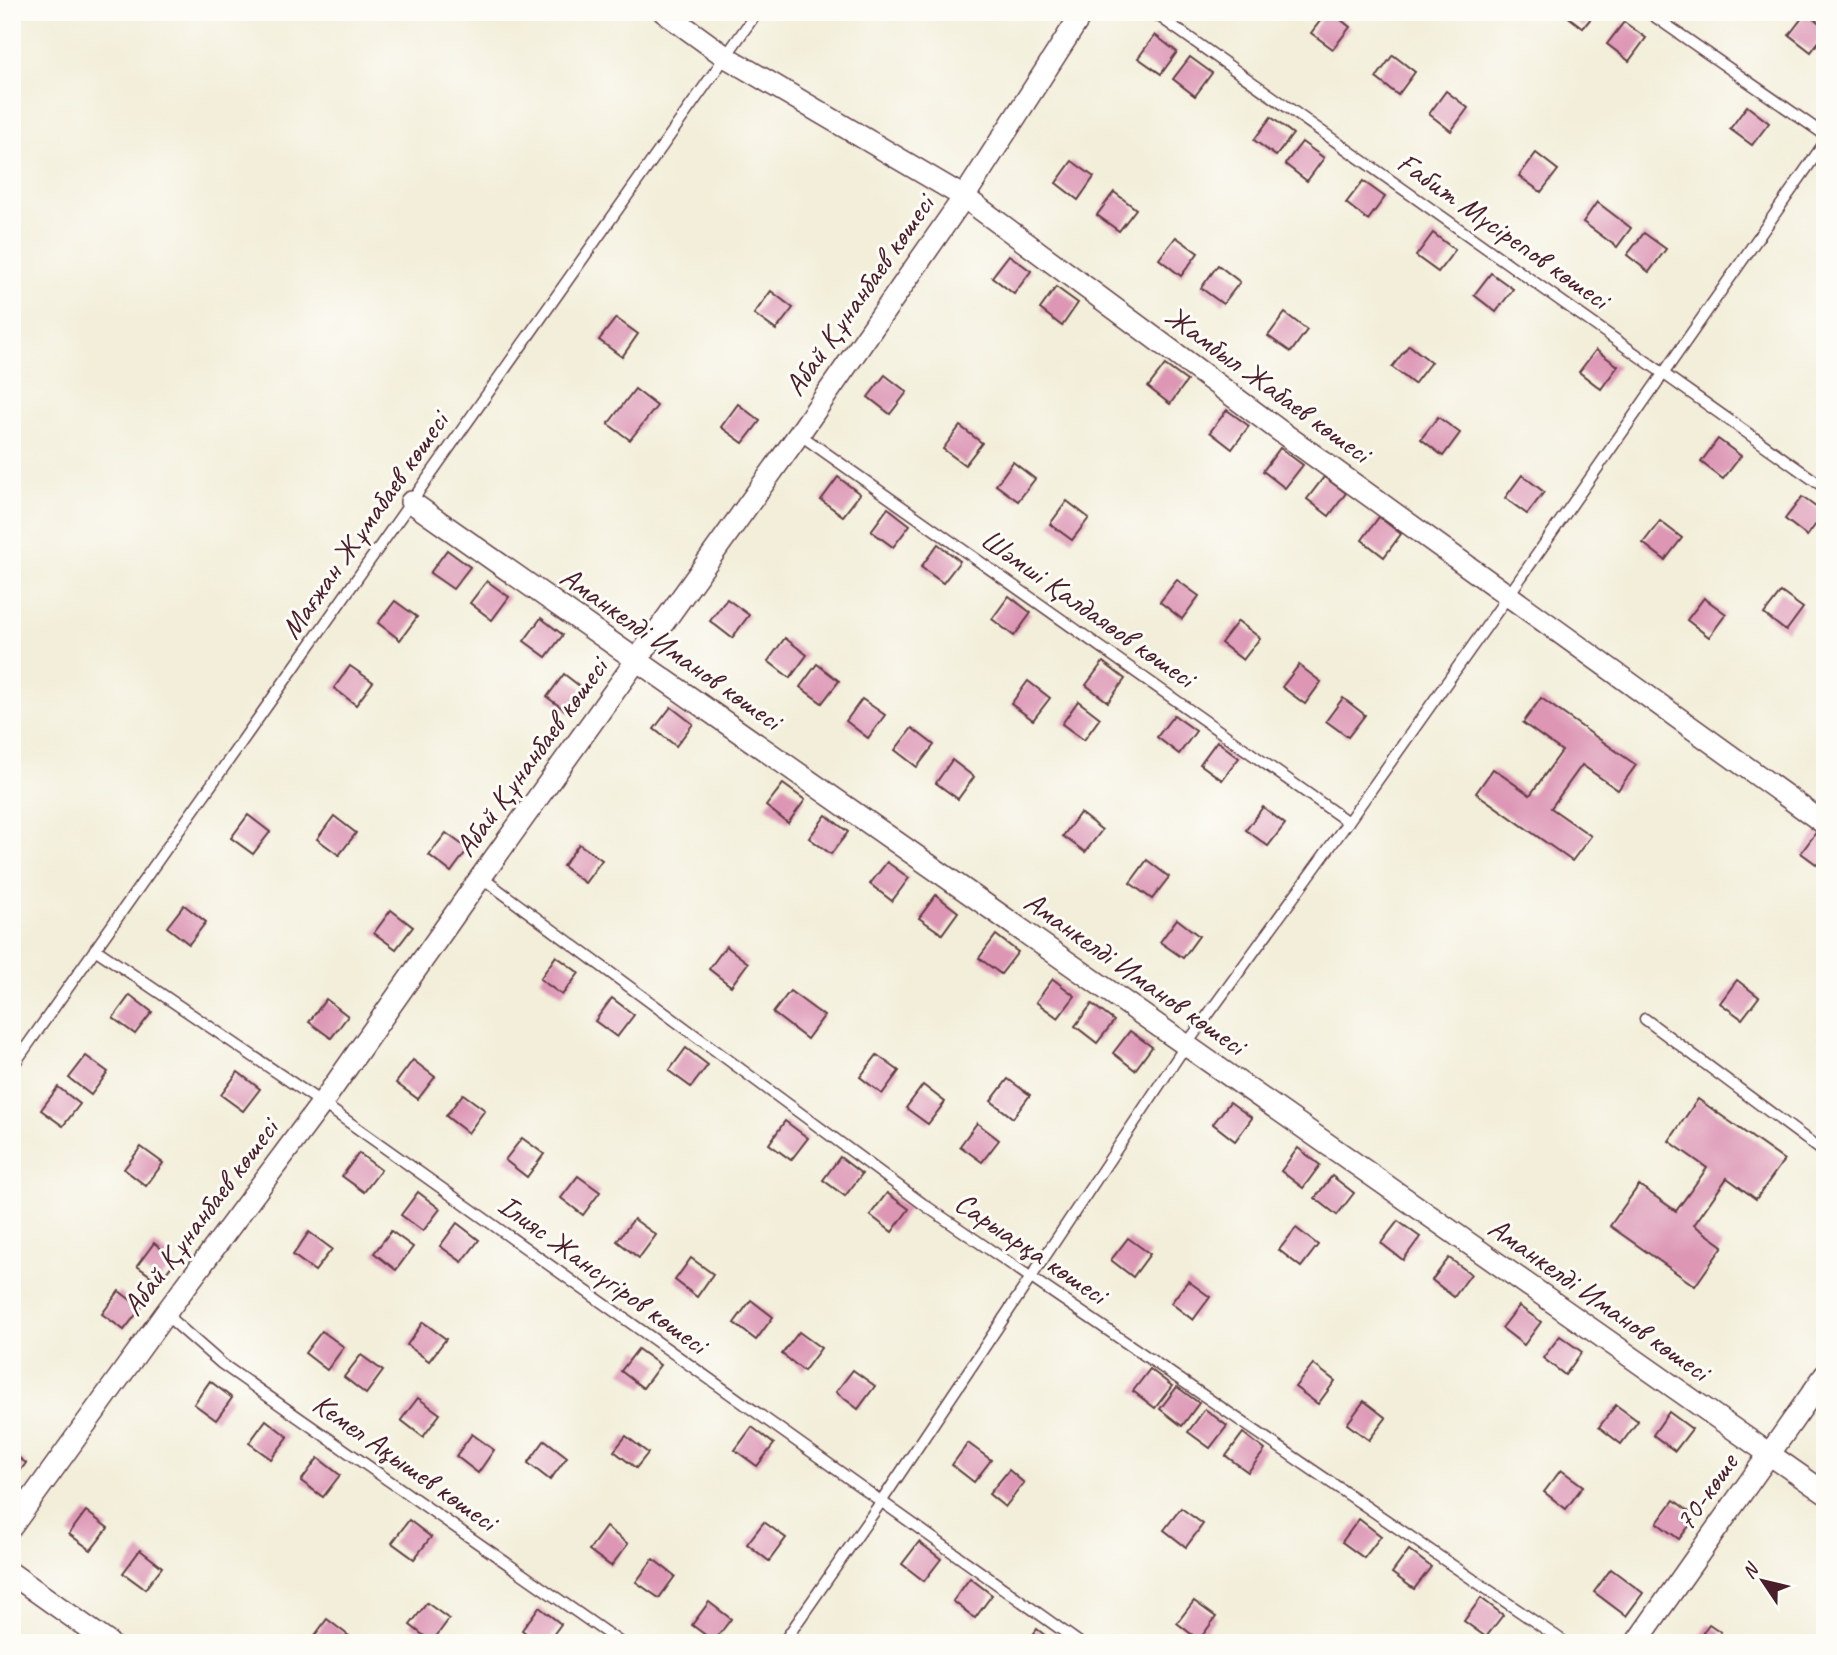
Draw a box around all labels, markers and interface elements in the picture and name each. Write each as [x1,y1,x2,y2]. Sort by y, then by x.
street label: Ғабит Мүсірепов көшесі [1389,142,1620,320]
street label: Абай Құнанбаев көшесі [776,184,944,403]
street label: Жамбыл Жабаев көшесі [1158,297,1381,473]
street label: Мағжан Жұмабаев көшесі [271,401,459,646]
street label: Шәмші Қалдаяөов көшесі [973,520,1205,698]
street label: Аманкелді Иманов көшесі [553,557,792,741]
street label: Абай Құнанбаев көшесі [446,647,618,864]
street label: Аманкелді Иманов көшесі [1017,882,1256,1066]
street label: Абай Құнанбаев көшесі [114,1108,288,1323]
street label: Сарыарқа көшесі [948,1183,1117,1315]
street label: Ілияс Жансүгіров көшесі [491,1185,718,1365]
street label: Аманкелді Иманов көшесі [1481,1208,1720,1392]
street label: Кемел Ақышев көшесі [306,1384,507,1541]
street label: 70-көше [1666,1444,1747,1538]
north arrow [1728,1546,1798,1616]
text: N [1737,1557,1765,1584]

